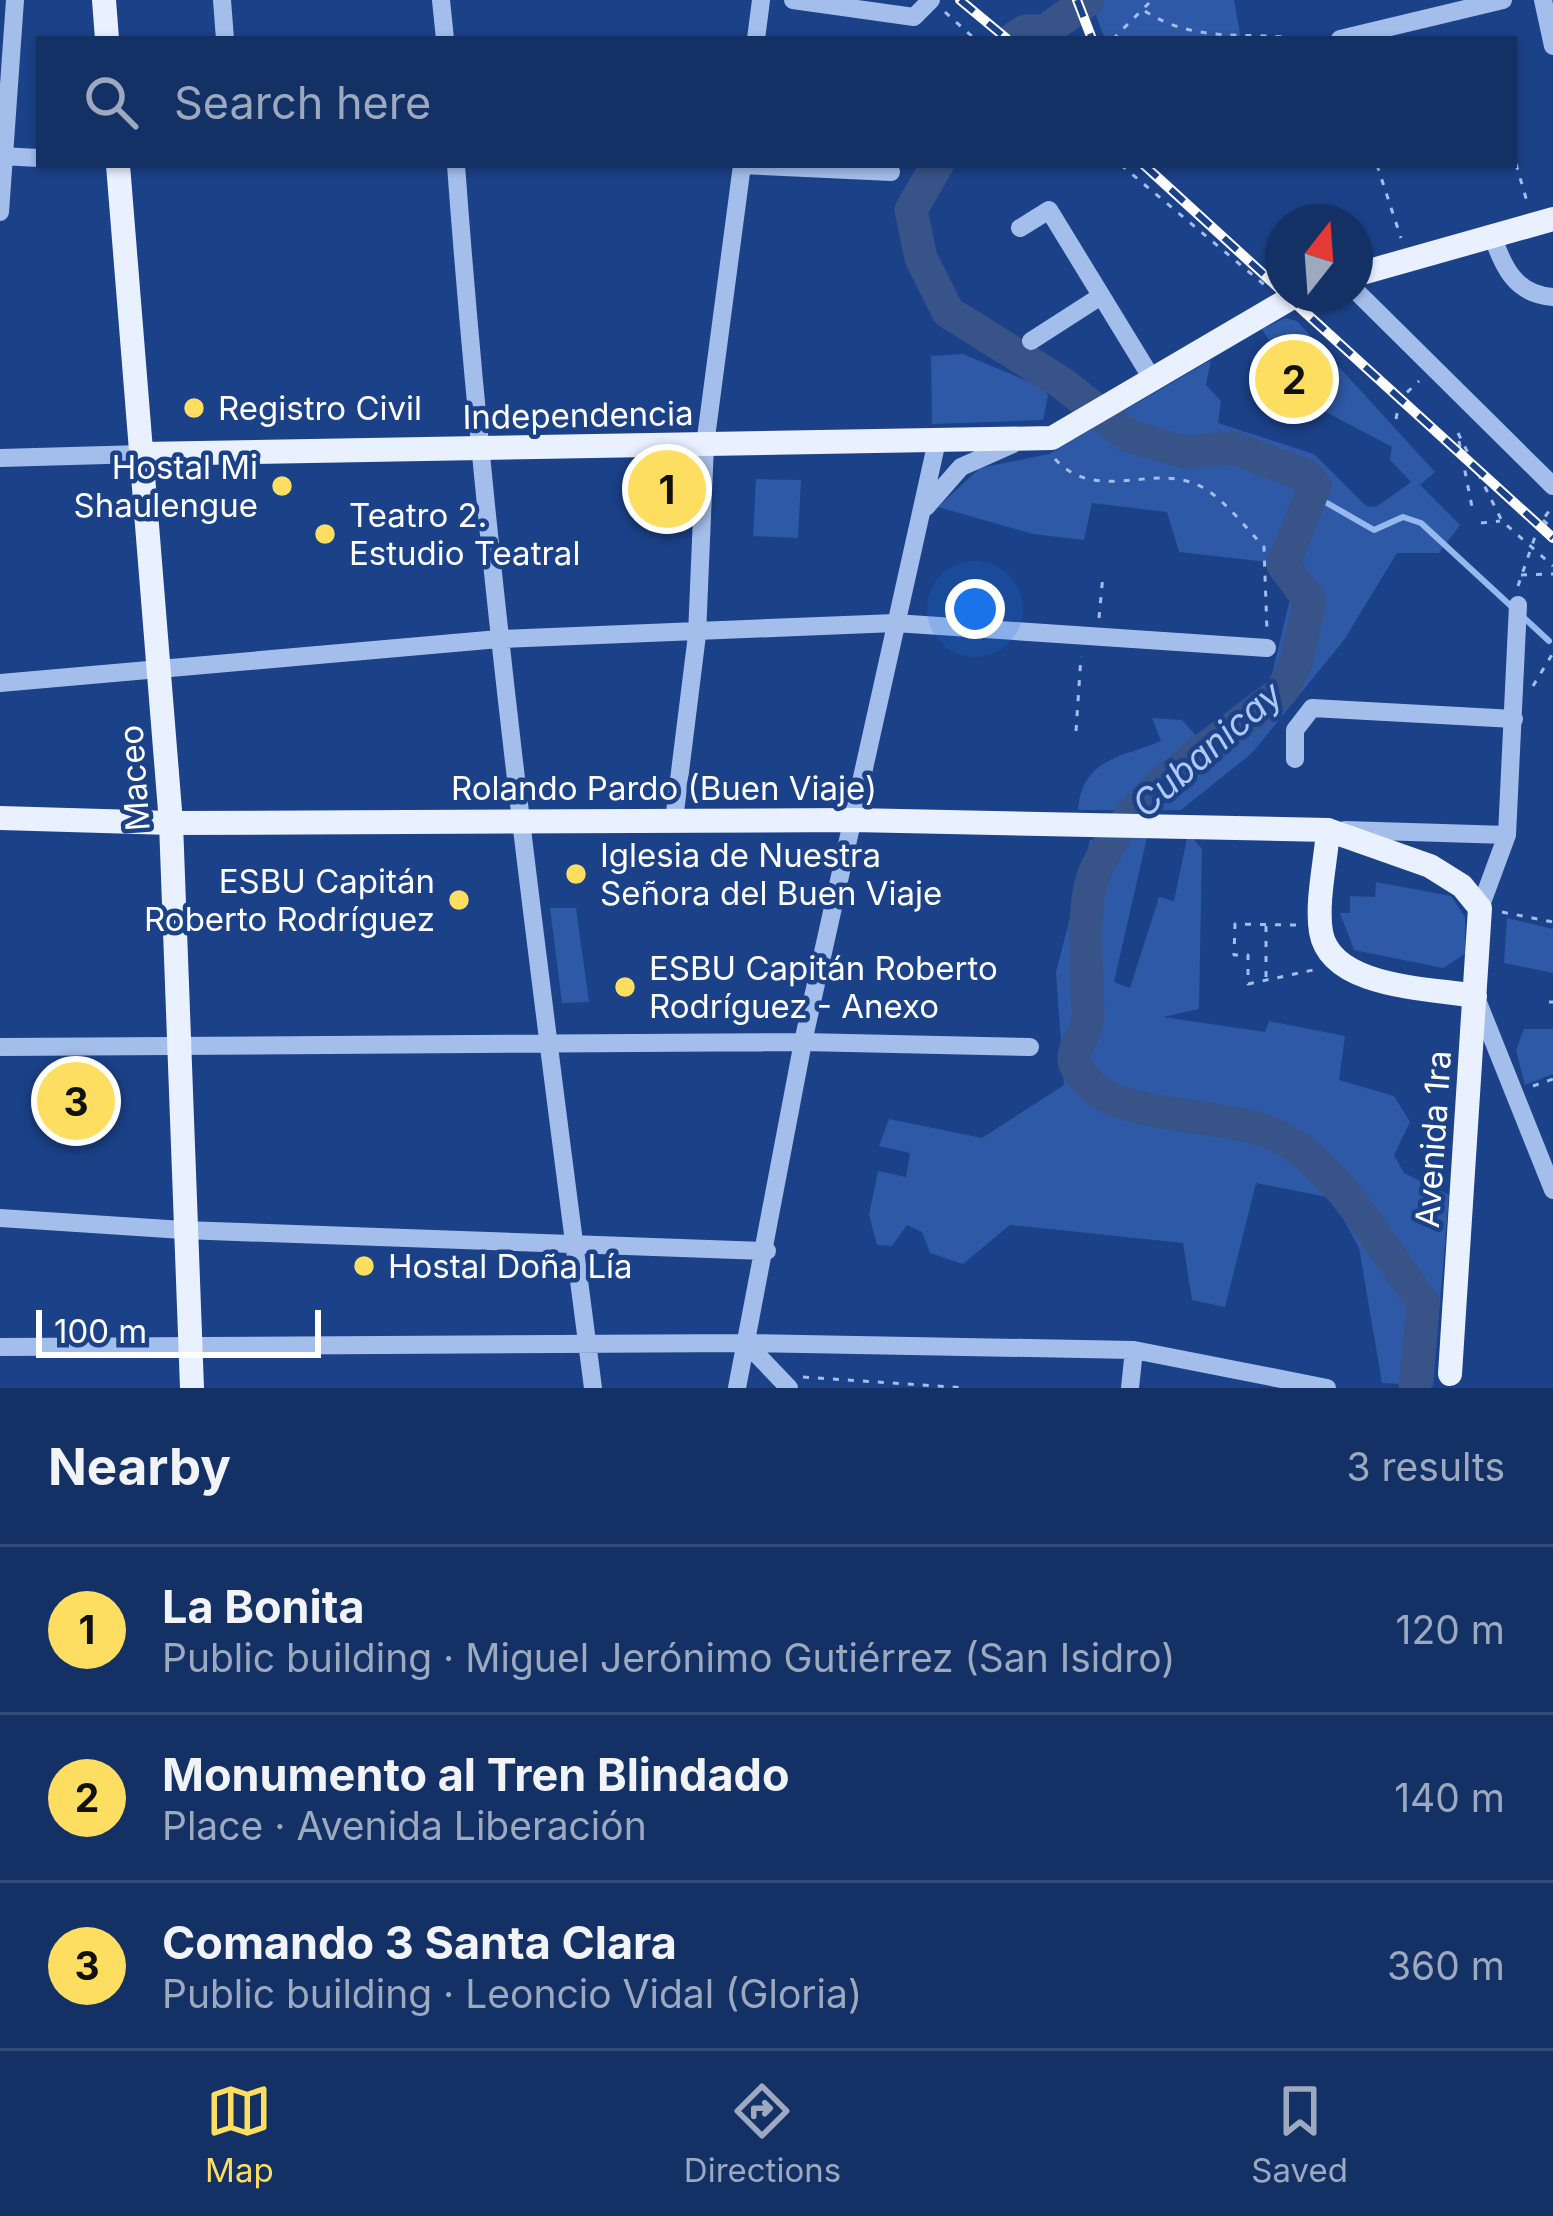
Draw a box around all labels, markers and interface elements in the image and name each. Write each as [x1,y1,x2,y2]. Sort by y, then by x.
search box [36,36,1517,168]
icon: search [78,69,144,135]
text: Search here [174,75,431,130]
north arrow [1265,204,1373,312]
pin: 2 [1255,334,1333,424]
place label: Registro Civil [218,388,422,428]
street label: Independencia [462,393,694,437]
marker: Registro Civil [181,395,207,421]
pin: 1 [628,444,706,534]
place label: Hostal Mi Shaulengue [74,447,258,525]
marker: Hostal Mi Shaulengue [269,473,295,499]
place label: Teatro 2. Estudio Teatral [349,495,580,573]
marker: Teatro 2. Estudio Teatral [312,521,338,547]
your location [945,579,1005,639]
water label: Cubanicay [1123,671,1291,826]
street label: Maceo [110,724,158,832]
street label: Rolando Pardo (Buen Viaje) [451,768,877,808]
place label: Iglesia de Nuestra Señora del Buen Viaje [600,835,942,913]
place label: ESBU Capitán Roberto Rodríguez [144,861,435,939]
marker: Iglesia de Nuestra Señora del Buen Viaje [563,861,589,887]
marker: ESBU Capitán Roberto Rodríguez [446,887,472,913]
place label: ESBU Capitán Roberto Rodríguez - Anexo [649,948,998,1026]
marker: ESBU Capitán Roberto Rodríguez - Anexo [612,974,638,1000]
street label: Avenida 1ra [1407,1049,1459,1229]
pin: 3 [37,1056,115,1146]
place label: Hostal Doña Lía [388,1246,633,1286]
marker: Hostal Doña Lía [351,1253,377,1279]
scale bar [36,1304,321,1357]
text: 100 m [54,1311,147,1351]
text: Nearby [48,1436,231,1497]
text: 3 results [1347,1443,1505,1490]
text: La Bonita [162,1579,365,1634]
text: 1 [79,1606,95,1653]
text: 120 m [1396,1606,1505,1653]
text: Public building · Miguel Jerónimo Gutiérrez (San Isidro) [162,1634,1175,1681]
text: Monumento al Tren Blindado [162,1747,790,1802]
text: 2 [75,1774,99,1821]
text: 140 m [1394,1774,1505,1821]
text: Place · Avenida Liberación [162,1802,647,1849]
text: Comando 3 Santa Clara [162,1915,677,1970]
text: 3 [74,1942,100,1989]
text: 360 m [1387,1942,1505,1989]
text: Public building · Leoncio Vidal (Gloria) [162,1970,862,2017]
tab: Map [205,2078,274,2190]
tab: Directions [684,2078,841,2190]
tab: Saved [1251,2078,1348,2190]

